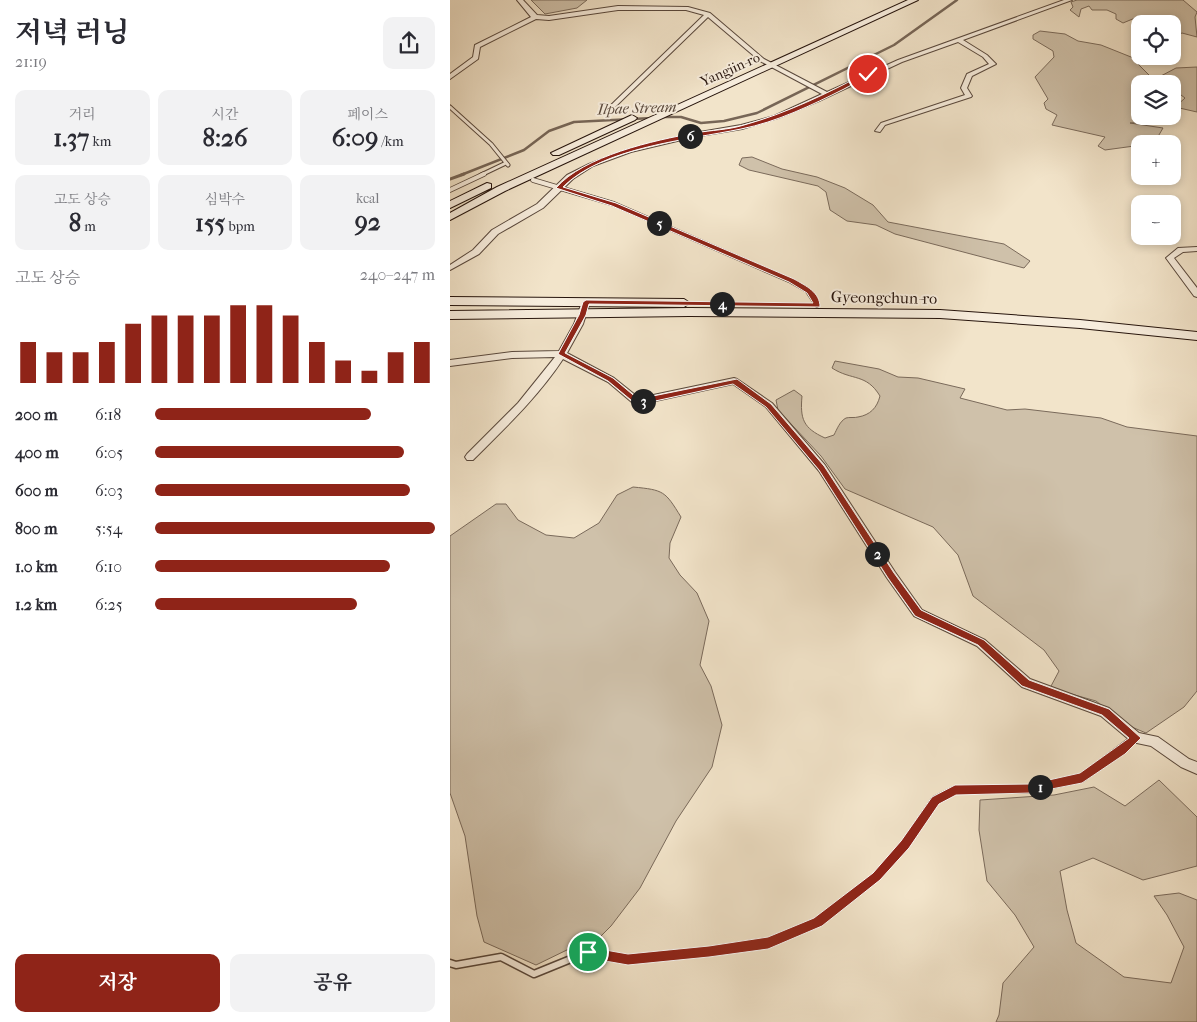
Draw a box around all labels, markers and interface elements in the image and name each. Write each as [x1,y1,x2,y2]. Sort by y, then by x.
map controls [1131,15,1181,245]
button: locate [1131,15,1181,65]
text: 저녁 러닝 [15,16,129,49]
button: share [383,17,435,69]
street label: Yangjin-ro [697,49,763,91]
text: 21:19 [15,52,47,71]
pin [847,53,889,95]
icon: check [854,60,882,88]
button: layers [1131,75,1181,125]
water label: Ilpae Stream [596,98,677,118]
text: 거리 [69,106,96,123]
text: 시간 [211,106,239,123]
text: 페이스 [347,106,388,123]
text: 1.37 [53,123,89,152]
text: 8:26 [202,123,248,152]
text: 6:09 [332,123,378,152]
pin: 6 [678,124,702,148]
text: 6 [687,128,694,145]
text: km [89,133,111,150]
text: /km [378,133,404,150]
button: + [1131,135,1181,185]
text: kcal [356,190,379,207]
text: 고도 상승 [54,191,111,208]
text: 심박수 [205,191,245,208]
button: − [1131,195,1181,245]
text: 92 [355,207,381,236]
text: 8 [69,208,81,237]
text: 155 [195,208,225,237]
pin: 5 [646,210,672,236]
text: 5 [656,215,663,232]
text: m [81,218,96,235]
text: bpm [225,218,255,235]
text: 240–247 m [360,265,435,284]
text: 고도 상승 [15,268,80,287]
street label: Gyeongchun-ro [831,287,937,308]
pin: 4 [710,292,734,316]
text: 4 [718,296,727,313]
pin: 3 [630,388,656,414]
text: 3 [641,393,646,410]
text: 200 m [15,405,58,424]
text: 6:18 [95,405,121,424]
text: 400 m [15,443,59,462]
text: 6:05 [95,443,123,462]
text: 600 m [15,481,58,500]
text: 6:03 [95,481,123,500]
text: 800 m [15,519,57,538]
text: 5:54 [95,519,122,538]
pin: 2 [864,542,890,566]
text: 2 [874,546,881,563]
text: 1.0 km [15,557,58,576]
text: 6:10 [95,557,122,576]
text: 1.2 km [15,595,57,614]
text: 6:25 [95,595,123,614]
pin: 1 [1028,774,1052,800]
text: 1 [1038,779,1043,796]
pin [567,931,609,973]
icon: arrive [574,938,602,966]
button: 저장 [15,954,220,1012]
button: 공유 [230,954,435,1012]

